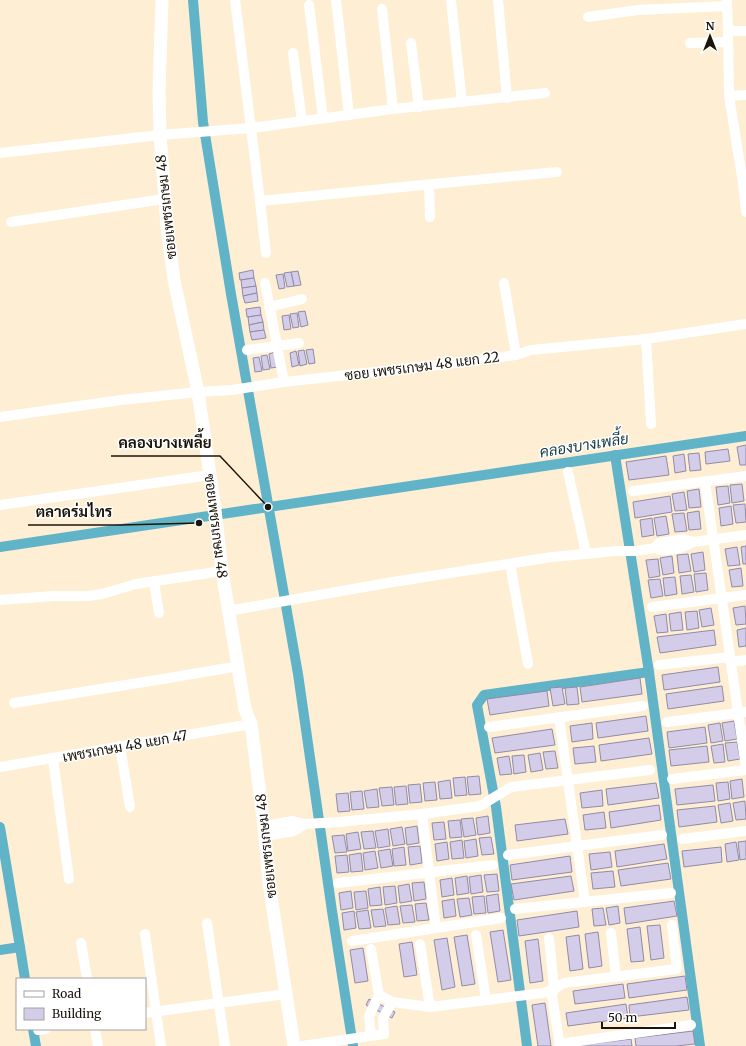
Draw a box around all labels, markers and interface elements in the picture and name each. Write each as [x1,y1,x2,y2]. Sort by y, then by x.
north arrow [690,16,730,56]
text: N [706,19,715,33]
street label: ซอยเพชรเกษม 48 [152,154,180,260]
street label: ซอย เพชรเกษม 48 แยก 22 [344,348,500,384]
water label: คลองบางเพลี้ย [537,424,630,461]
text: คลองบางเพลี้ย [118,428,212,452]
callout: คลองบางเพลี้ย [111,429,220,456]
street label: ซอยเพชรเกษม 48 [201,473,231,579]
callout: ตลาดร่มไทร [28,498,121,525]
text: ตลาดร่มไทร [36,502,113,521]
street label: เพชรเกษม 48 แยก 47 [61,726,189,766]
street label: ซอยเพชรเกษม 48 [252,793,280,899]
legend [16,978,146,1030]
text: Road [52,986,81,1001]
scale bar [602,1004,675,1030]
text: Building [52,1006,102,1021]
text: 50 m [608,1010,637,1025]

